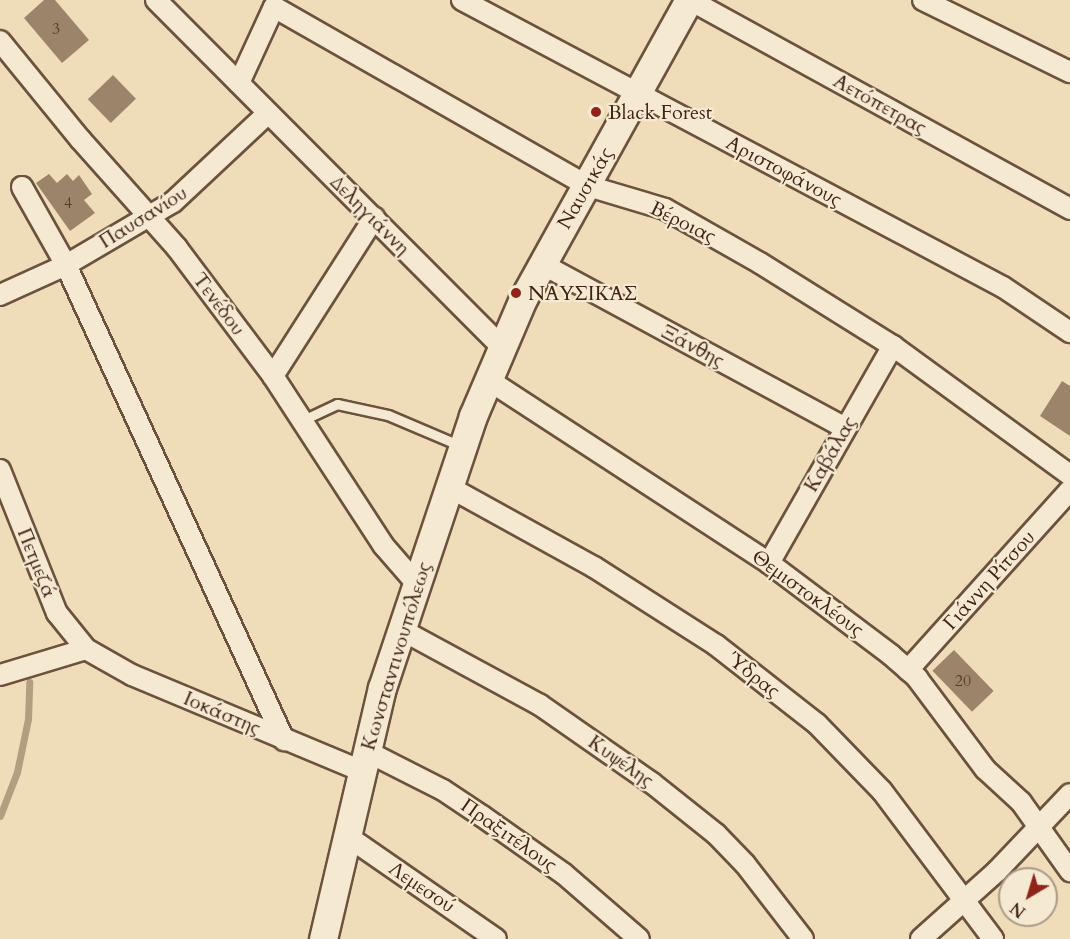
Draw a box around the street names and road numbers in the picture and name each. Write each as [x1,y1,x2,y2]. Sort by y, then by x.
street label: Αετόπετρας [829,69,931,139]
street label: Αριστοφάνους [722,130,846,212]
street label: Ναυσικάς [552,143,618,233]
street label: Δεληγιάννη [325,170,415,260]
street label: Παυσανίου [95,181,191,253]
street label: Βέροιας [646,196,720,248]
street label: Τενέδου [188,268,250,340]
street label: Ξάνθης [658,320,728,372]
street label: Καβάλας [799,412,861,496]
street label: Πετμεζά [12,524,62,602]
street label: Γιάννη Ρίτσου [938,525,1040,635]
street label: Θεμιστοκλέους [747,544,869,642]
street label: Κωνσταντινουπόλεως [356,559,436,753]
street label: Ύδρας [723,647,785,703]
street label: Ιοκάστης [180,686,264,740]
street label: Κυψέλης [584,730,658,792]
street label: Πραξιτέλους [456,793,562,877]
street label: Λεμεσού [385,856,459,918]

